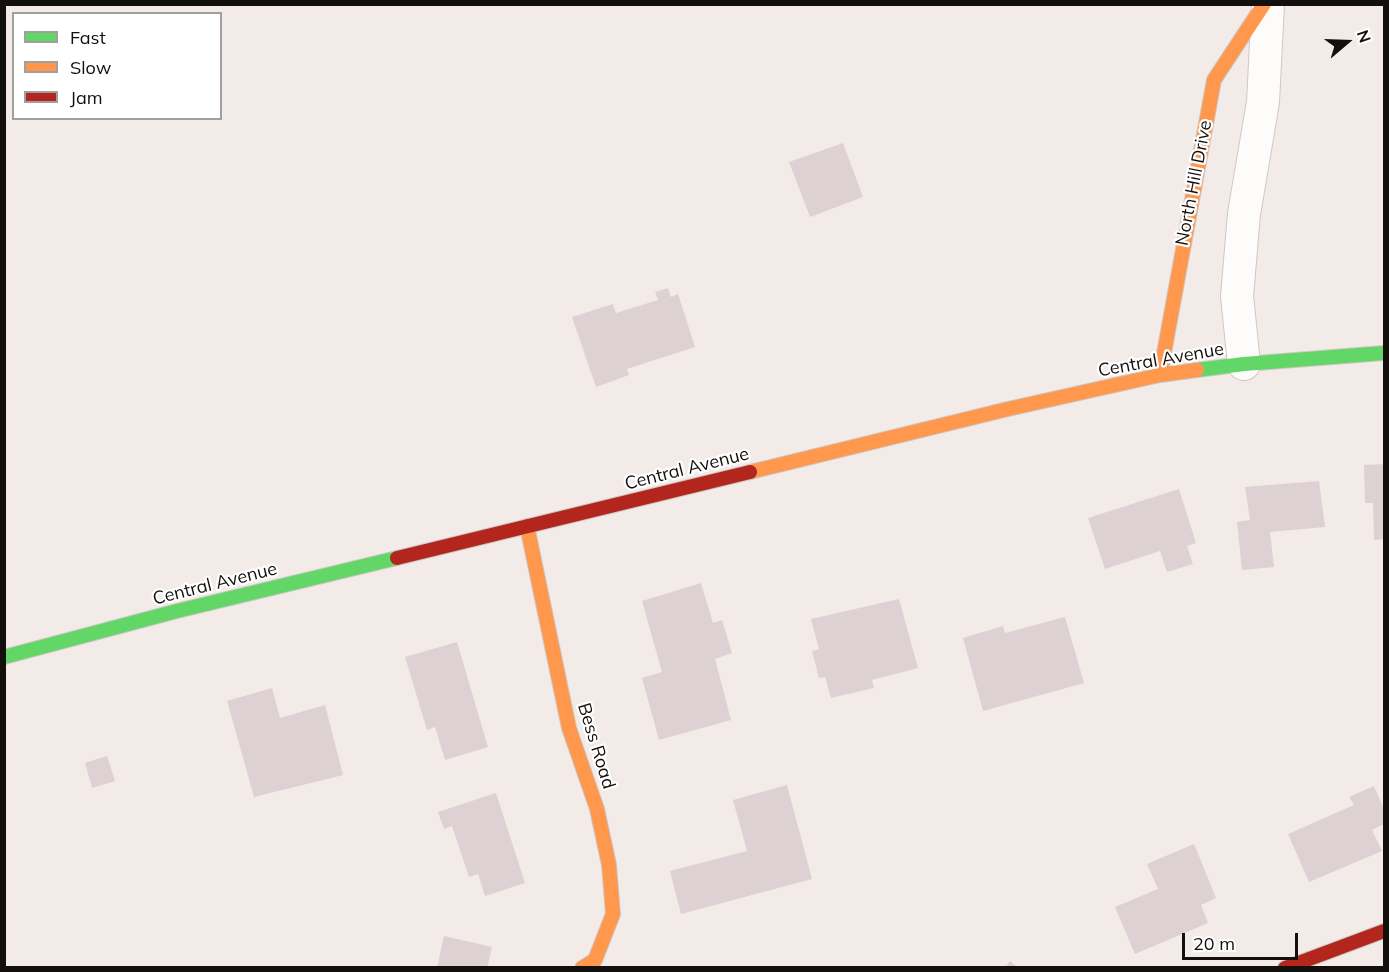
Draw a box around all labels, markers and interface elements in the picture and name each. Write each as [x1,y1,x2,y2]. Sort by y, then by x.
legend [12,12,222,120]
north arrow [1317,12,1377,72]
text: Fast [70,26,106,49]
text: N [1353,27,1375,45]
text: Slow [70,56,111,79]
text: Jam [70,86,103,109]
street label: North Hill Drive [1171,119,1217,247]
street label: Central Avenue [1096,338,1226,382]
street label: Central Avenue [623,443,751,495]
street label: Central Avenue [151,558,279,610]
street label: Bess Road [573,700,619,792]
scale bar [1185,921,1300,959]
text: 20 m [1193,932,1235,955]

